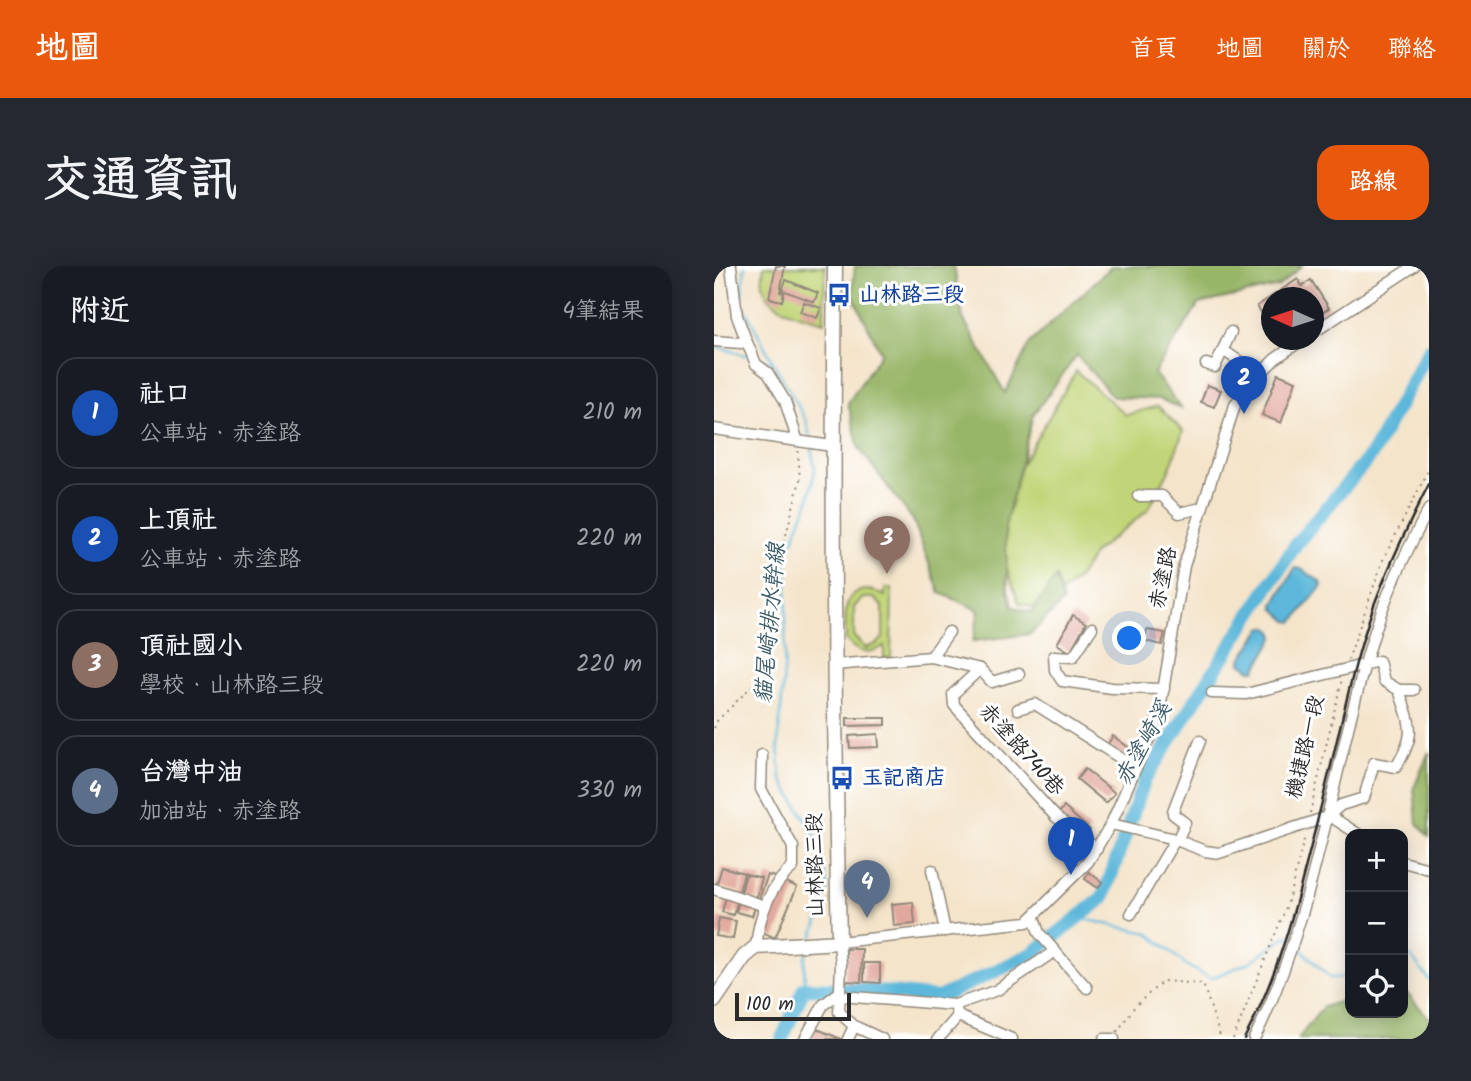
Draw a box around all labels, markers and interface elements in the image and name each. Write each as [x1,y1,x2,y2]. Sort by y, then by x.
text: 地圖 [35,23,101,76]
text: 首頁 [1130,30,1178,69]
text: 地圖 [1216,30,1264,69]
text: 關於 [1302,30,1350,69]
text: 聯絡 [1388,30,1436,69]
text: 交通資訊 [42,143,238,221]
button: 路線 [1317,145,1429,220]
place label: 山林路三段 [859,279,964,312]
bus stop icon: 山林路三段 [825,281,853,309]
north arrow [1261,287,1324,350]
text: 附近 [70,288,130,336]
text: 4筆結果 [562,294,644,330]
pin: 2 [1221,356,1267,414]
text: 社口 [139,374,191,416]
text: 1 [92,395,98,431]
text: 210 m [582,395,642,431]
text: 公車站 · 赤塗路 [139,416,301,452]
text: 上頂社 [139,500,217,542]
pin: 3 [864,516,910,574]
text: 2 [88,521,102,557]
text: 220 m [576,521,642,557]
water label: 貓尾崎排水幹線 [746,540,796,705]
text: 公車站 · 赤塗路 [139,542,301,578]
street label: 赤塗路 [1141,544,1187,612]
your location [1112,621,1146,655]
text: 頂社國小 [139,626,243,668]
text: 3 [89,647,101,683]
text: 220 m [576,647,642,683]
text: 學校 · 山林路三段 [139,668,324,704]
street label: 機捷路一段 [1278,692,1334,802]
water label: 赤塗崎溪 [1106,693,1183,793]
street label: 赤塗路740巷 [970,696,1072,804]
text: 台灣中油 [139,752,243,794]
place label: 玉記商店 [862,762,946,795]
bus stop icon: 玉記商店 [828,764,856,792]
text: 4 [89,773,101,809]
text: 330 m [577,773,642,809]
text: 加油站 · 赤塗路 [139,794,301,830]
street label: 山林路三段 [799,812,833,918]
pin: 1 [1048,817,1094,875]
map controls [1345,829,1408,1018]
button: + [1345,829,1408,892]
pin: 4 [844,860,890,918]
button: − [1345,892,1408,955]
button: locate [1345,955,1408,1018]
scale bar [735,990,850,1022]
text: 100 m [746,990,794,1020]

